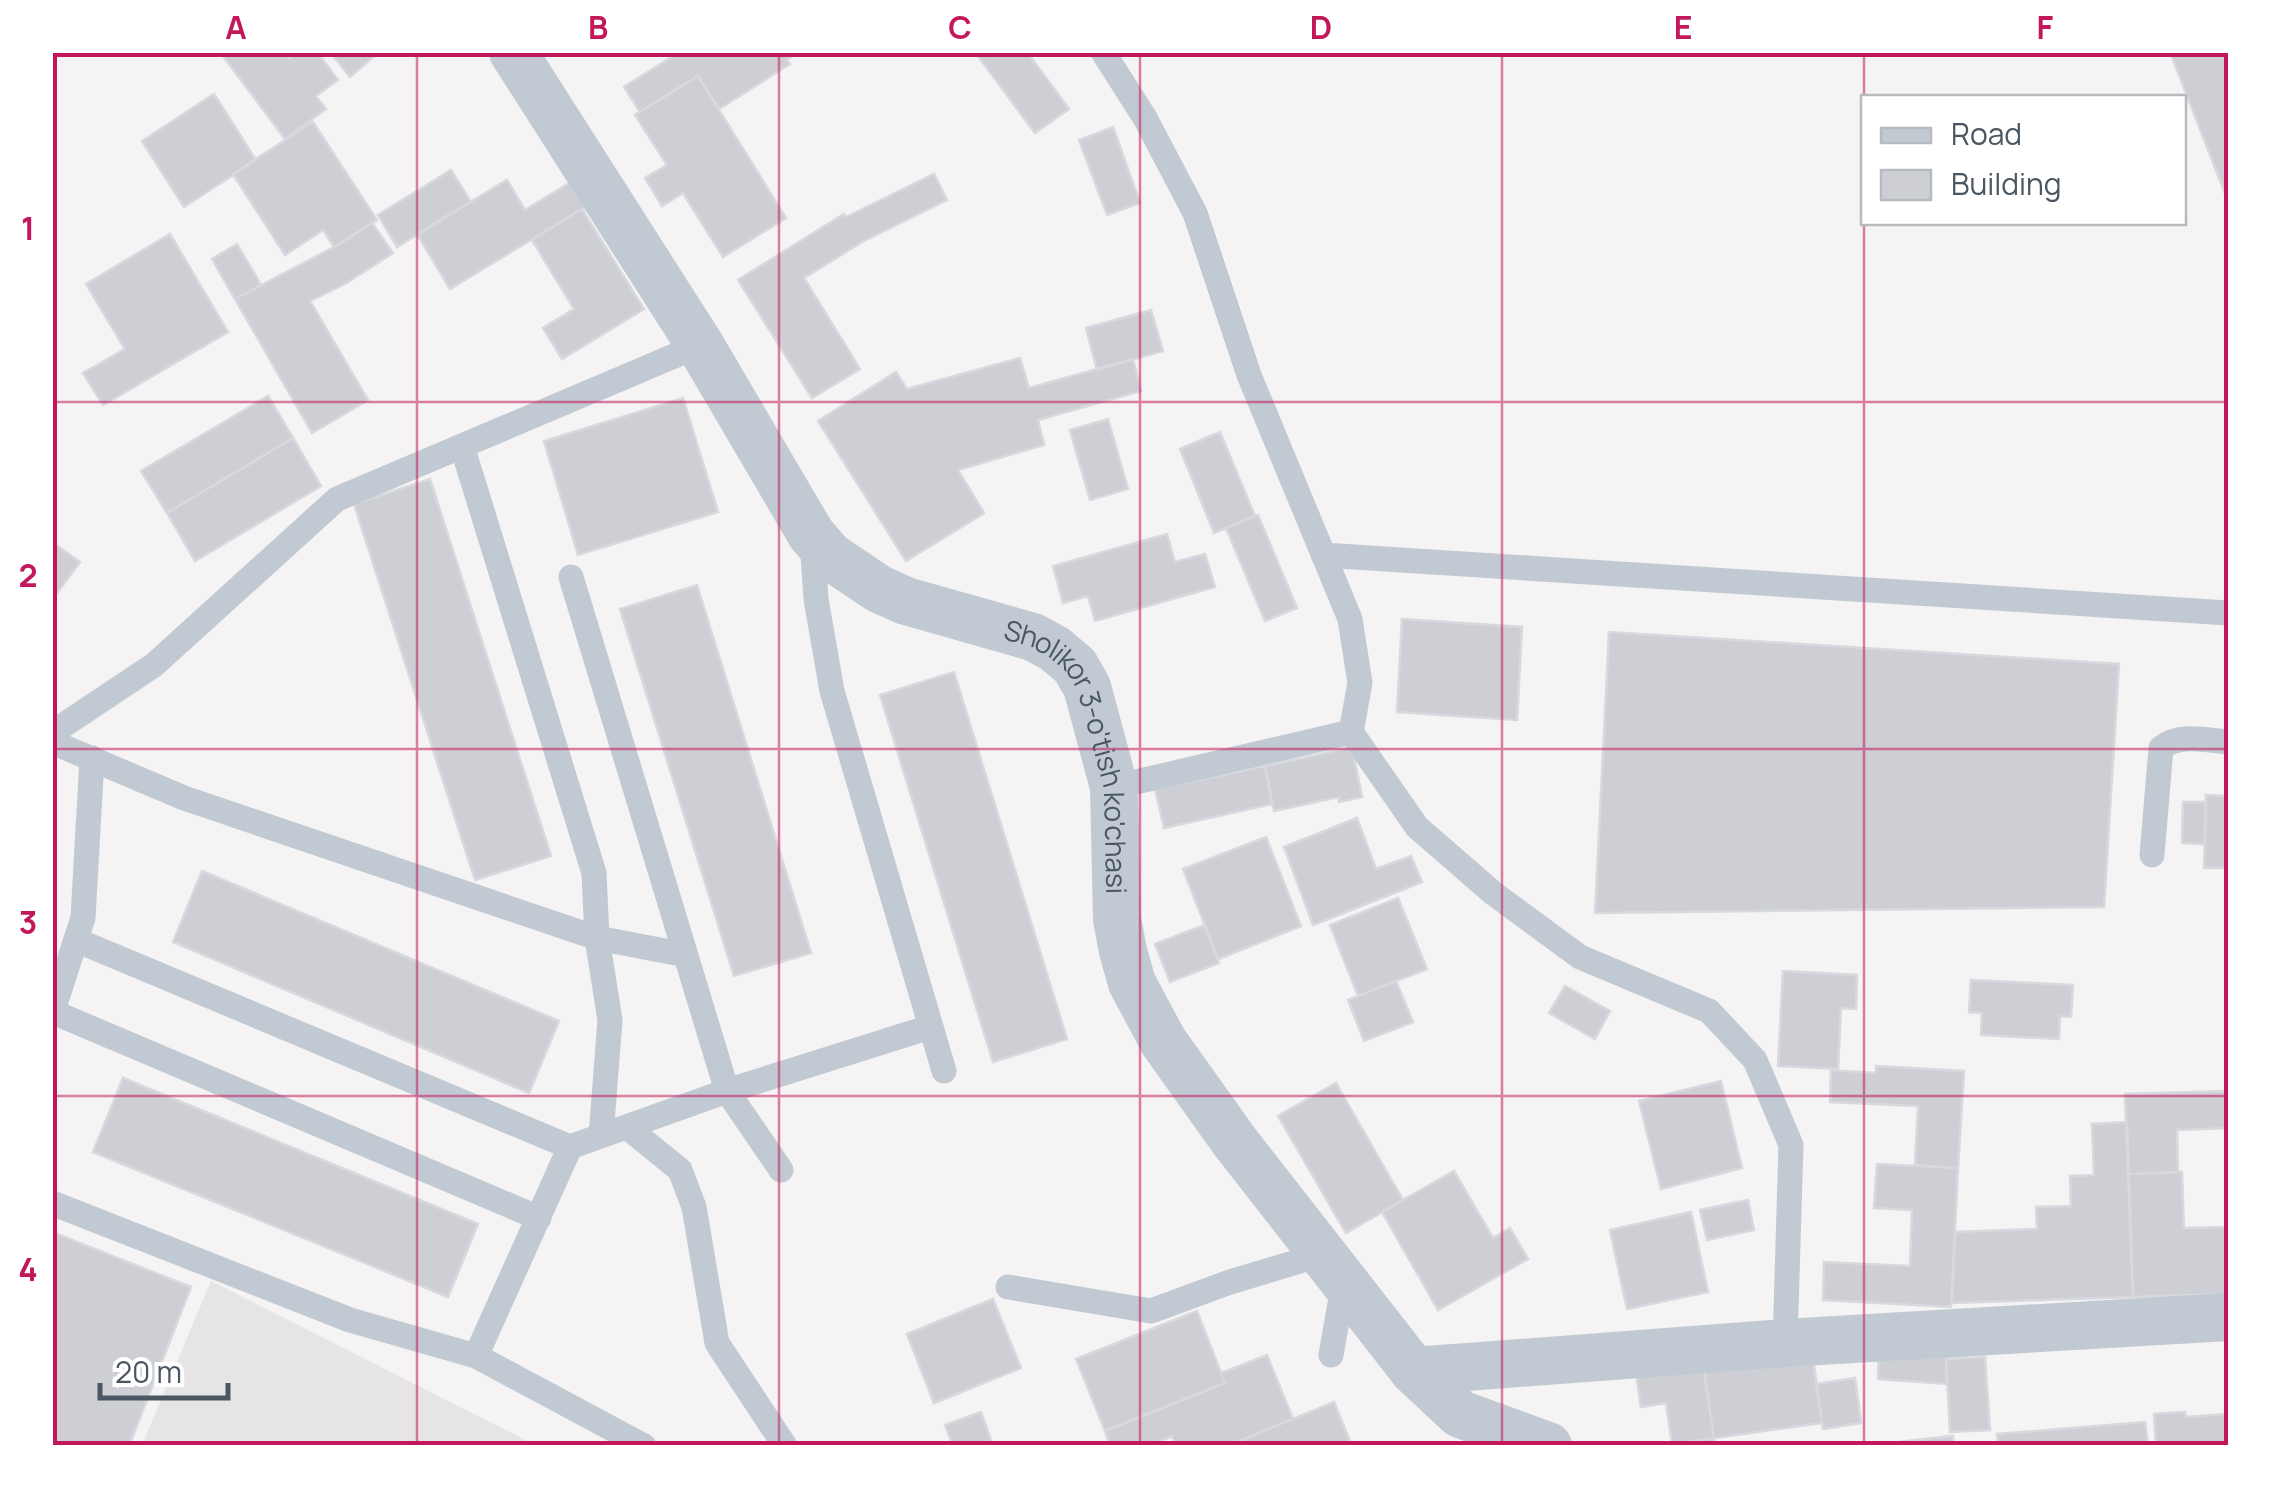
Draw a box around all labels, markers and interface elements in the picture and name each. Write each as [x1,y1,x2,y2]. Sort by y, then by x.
text: A [225,5,247,49]
text: B [588,5,608,49]
text: C [948,5,972,49]
text: D [1310,5,1332,49]
text: E [1674,5,1692,49]
text: F [2037,5,2054,49]
legend [1861,95,2186,225]
text: Road [1951,113,2022,154]
text: Building [1951,163,2062,204]
text: 1 [21,206,35,250]
text: 2 [18,553,38,597]
street label: Sholikor 3-o'tish ko'chasi [1000,610,1136,895]
text: 3 [19,900,37,944]
text: 4 [18,1247,38,1291]
scale bar [100,1338,228,1400]
text: 20 m [115,1351,182,1392]

